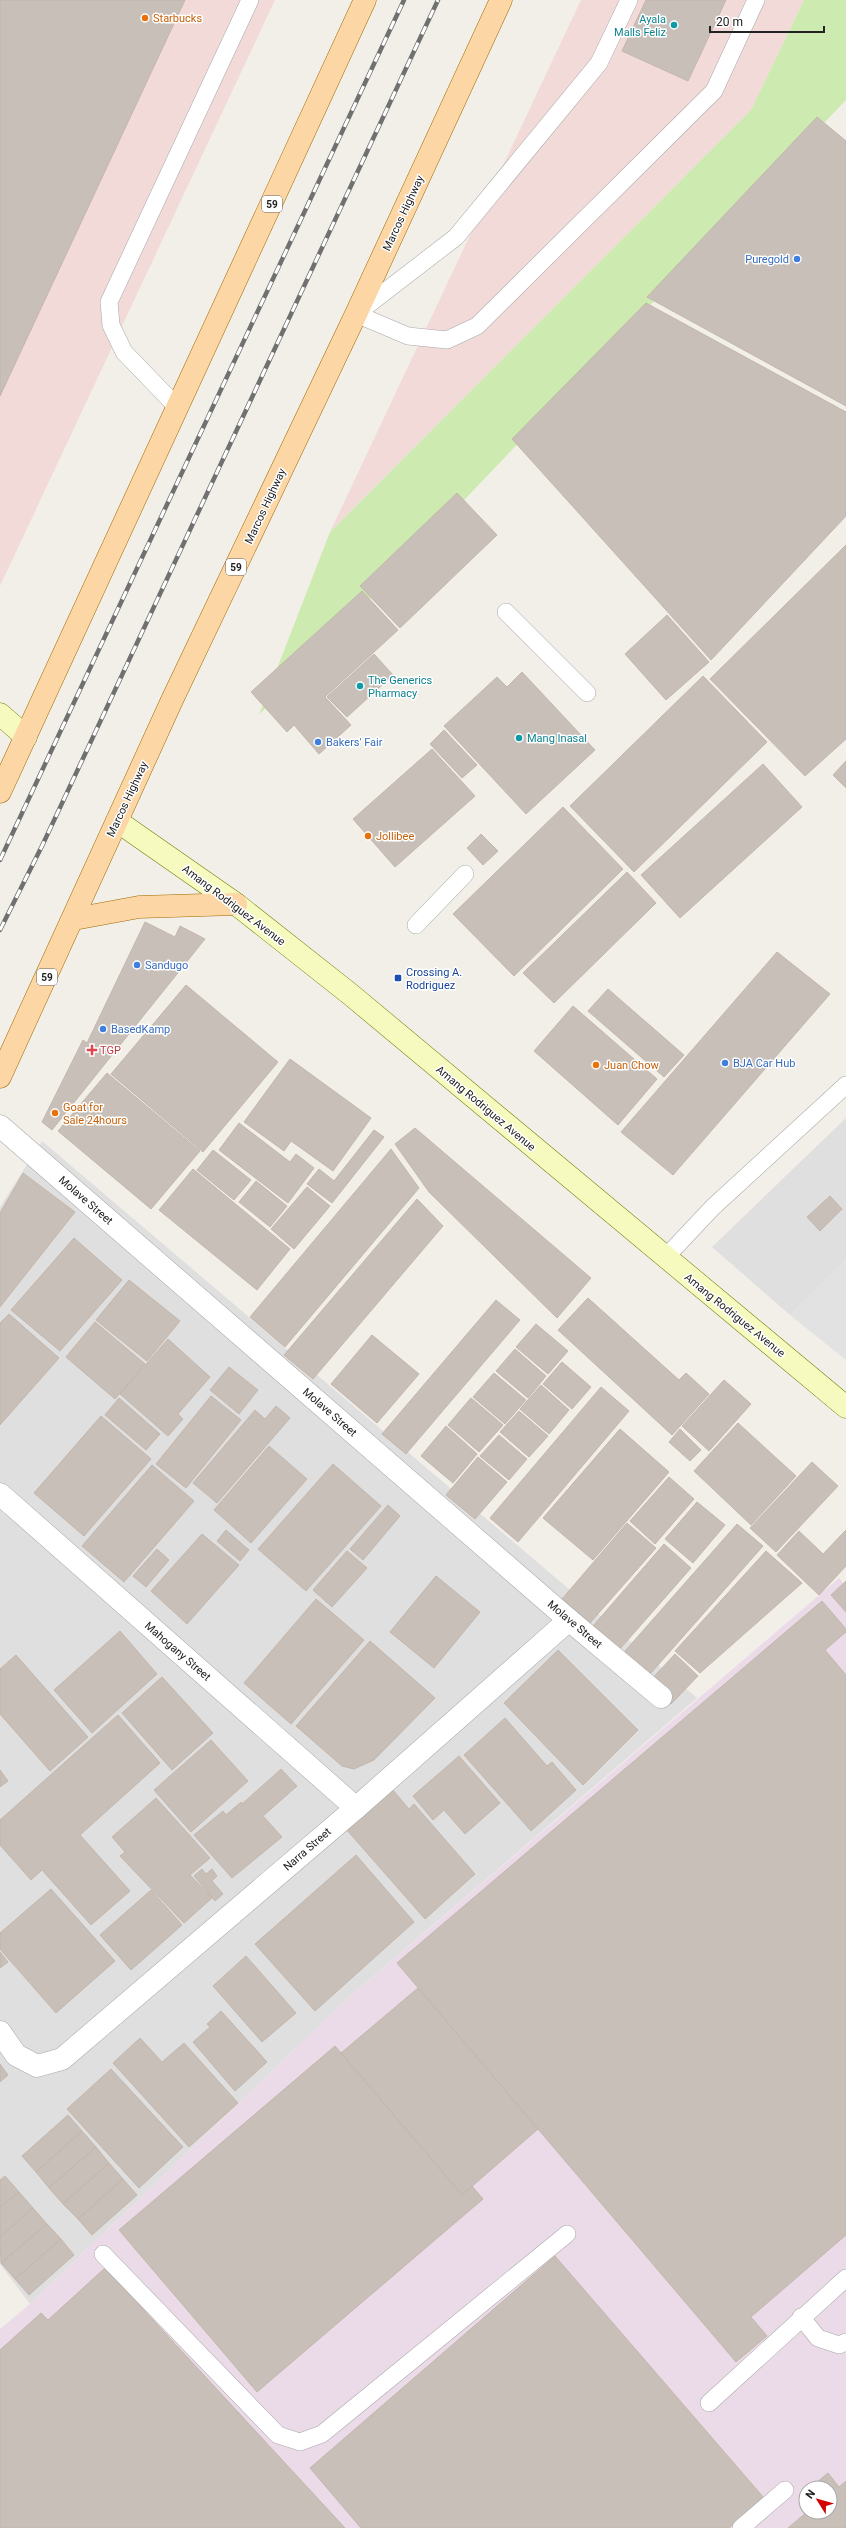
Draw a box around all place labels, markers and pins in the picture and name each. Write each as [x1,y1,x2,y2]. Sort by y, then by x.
place label: Starbucks [153,12,202,25]
marker: Starbucks [140,13,150,23]
place label: Ayala Malls Feliz [614,13,667,39]
marker: Ayala Malls Feliz [669,20,679,30]
place label: Puregold [745,253,789,266]
marker: Puregold [792,254,802,264]
place label: The Generics Pharmacy [368,674,433,700]
marker: The Generics Pharmacy [355,681,365,691]
place label: Mang Inasal [527,732,587,745]
marker: Mang Inasal [514,733,524,743]
place label: Bakers' Fair [326,736,383,749]
marker: Bakers' Fair [313,737,323,747]
place label: Jollibee [376,830,414,843]
marker: Jollibee [363,831,373,841]
place label: Sandugo [145,959,188,972]
marker: Sandugo [132,960,142,970]
place label: Crossing A. Rodriguez [406,966,462,992]
marker: Crossing A. Rodriguez [393,973,403,983]
place label: BasedKamp [111,1023,170,1036]
marker: BasedKamp [98,1024,108,1034]
place label: TGP [100,1044,121,1057]
marker: TGP [87,1045,97,1055]
place label: BJA Car Hub [733,1057,795,1070]
marker: BJA Car Hub [720,1058,730,1068]
place label: Juan Chow [604,1059,659,1072]
marker: Juan Chow [591,1060,601,1070]
place label: Goat for Sale 24hours [63,1101,127,1127]
marker: Goat for Sale 24hours [50,1108,60,1118]

